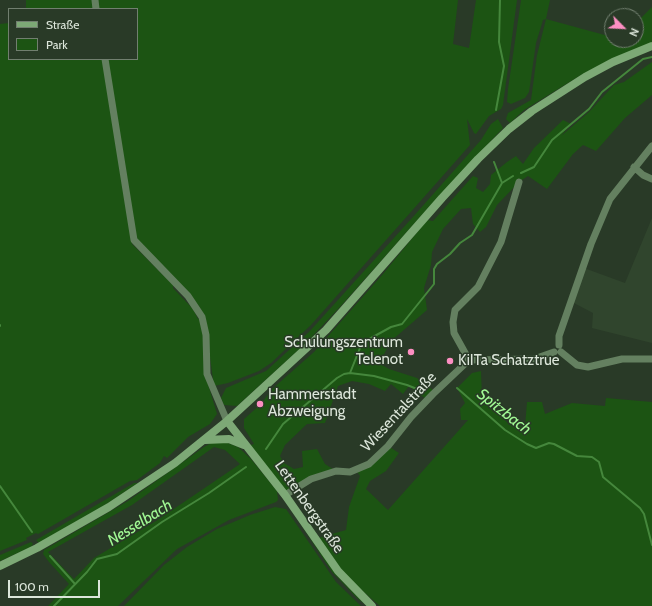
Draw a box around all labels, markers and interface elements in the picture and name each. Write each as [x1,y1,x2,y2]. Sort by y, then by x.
legend [8,8,138,60]
north arrow [604,8,644,48]
text: Straße [46,17,79,32]
text: N [626,26,642,39]
text: Park [46,37,68,52]
place label: Schulungszentrum Telenot [284,334,403,369]
marker: Schulungszentrum Telenot [406,347,416,357]
place label: KiITa Schatztrue [458,352,560,370]
marker: KiITa Schatztrue [445,356,455,366]
street label: Wiesentalstraße [358,368,440,456]
water label: Spitzbach [473,385,535,439]
place label: Hammerstadt Abzweigung [268,386,356,421]
marker: Hammerstadt Abzweigung [255,399,265,409]
street label: Lettenbergstraße [270,457,348,557]
water label: Nesselbach [104,496,176,550]
scale bar [10,572,102,598]
text: 100 m [15,579,49,594]

